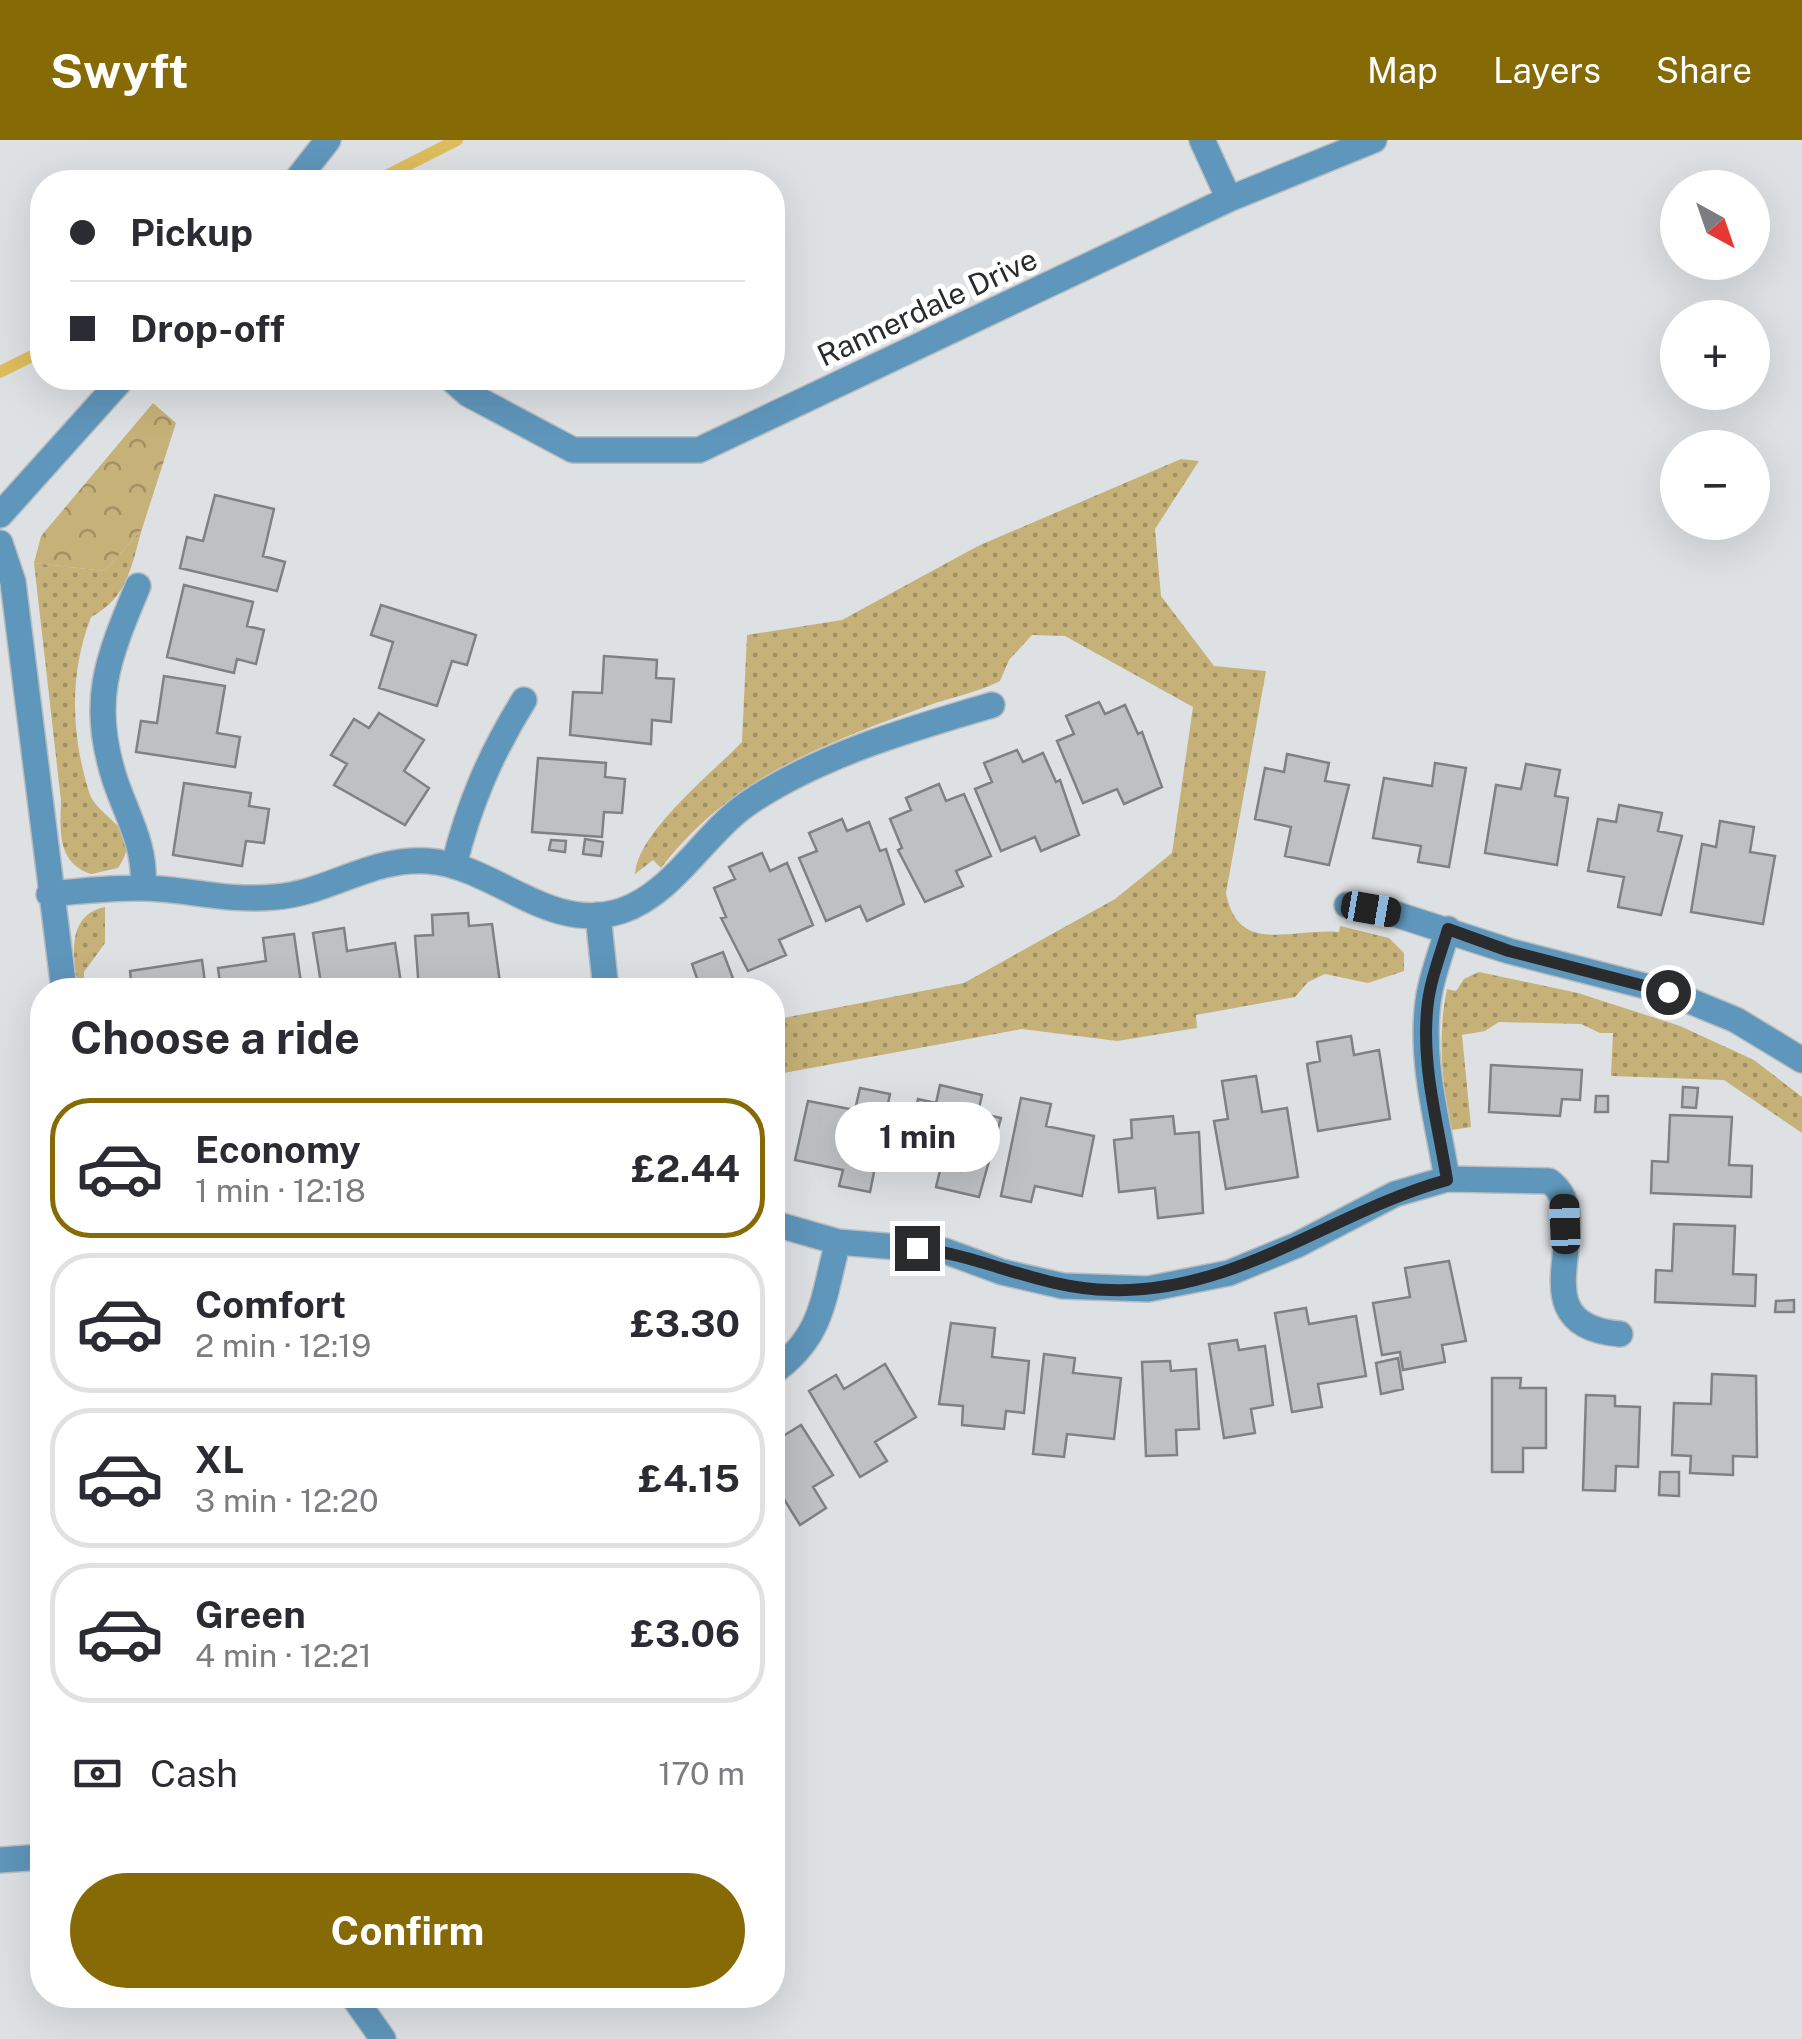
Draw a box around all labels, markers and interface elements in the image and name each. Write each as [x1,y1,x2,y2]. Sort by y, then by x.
text: Swyft [50,42,189,99]
text: Map [1367,50,1438,91]
text: Layers [1493,50,1601,91]
text: Share [1656,50,1752,91]
north arrow [1660,170,1770,280]
map controls [1660,170,1770,540]
text: Pickup [130,210,253,255]
street label: Rannerdale Drive [811,240,1043,374]
button: + [1660,300,1770,410]
text: Drop-off [130,306,285,351]
button: − [1660,430,1770,540]
car [1339,889,1403,929]
route start [1646,970,1691,1015]
text: Choose a ride [70,1011,360,1064]
callout: 1 min [834,1103,1000,1173]
text: 1 min [879,1118,956,1155]
icon: car [75,1123,165,1213]
text: Economy [195,1127,361,1172]
text: £2.44 [631,1146,740,1191]
text: 1 min · 12:18 [195,1172,366,1209]
car [1549,1193,1581,1255]
route end [895,1226,940,1271]
icon: car [75,1278,165,1368]
text: Comfort [195,1282,346,1327]
text: £3.30 [630,1301,740,1346]
text: 2 min · 12:19 [195,1327,371,1364]
icon: car [75,1433,165,1523]
text: XL [195,1437,244,1482]
text: £4.15 [638,1456,740,1501]
text: 3 min · 12:20 [195,1482,379,1519]
icon: car [75,1588,165,1678]
text: Green [195,1592,306,1637]
text: £3.06 [630,1611,740,1656]
text: 4 min · 12:21 [195,1637,372,1674]
icon: cash [70,1746,125,1801]
text: Cash [150,1751,238,1796]
text: 170 m [658,1755,745,1792]
button: Confirm [70,1873,745,1988]

